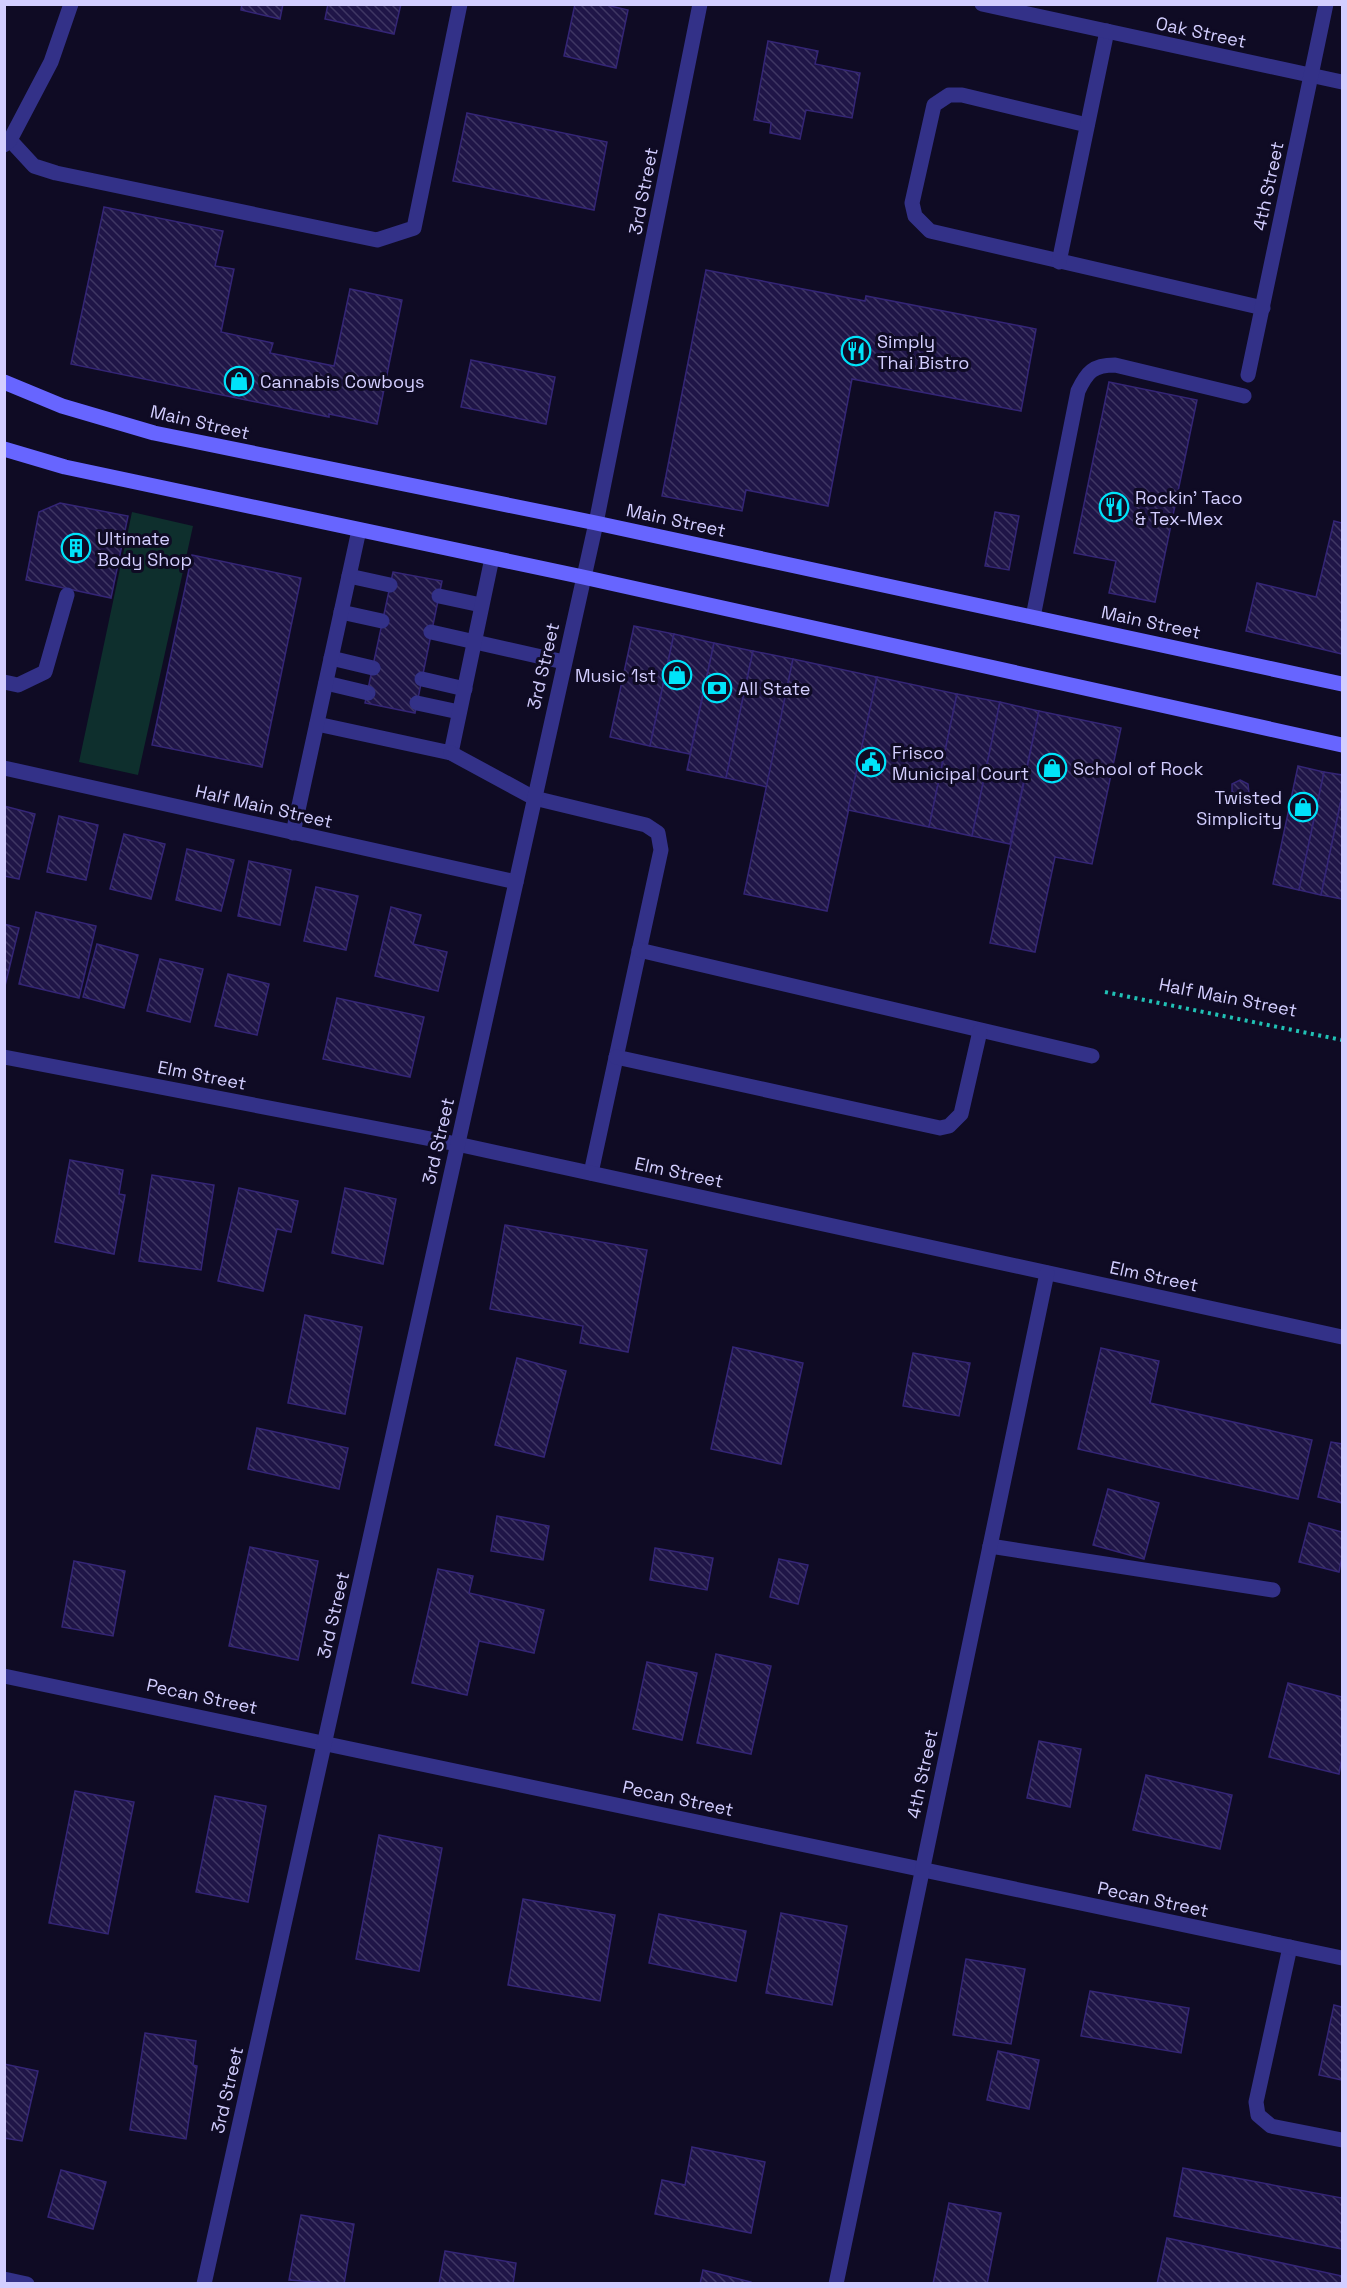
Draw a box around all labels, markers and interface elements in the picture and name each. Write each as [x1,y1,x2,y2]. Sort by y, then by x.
street label: Oak Street [1154,11,1248,53]
street label: 4th Street [1247,139,1289,233]
street label: 3rd Street [623,145,663,237]
place label: Simply Thai Bistro [877,330,969,374]
restaurant icon: Simply Thai Bistro [840,335,872,367]
shop icon: Cannabis Cowboys [223,365,255,397]
place label: Cannabis Cowboys [260,370,425,393]
street label: Main Street [148,399,252,445]
place label: Rockin' Taco & Tex-Mex [1135,486,1243,530]
restaurant icon: Rockin' Taco & Tex-Mex [1098,491,1130,523]
street label: Main Street [624,498,728,542]
place label: Ultimate Body Shop [97,527,192,571]
building icon: Ultimate Body Shop [60,532,92,564]
street label: Main Street [1099,600,1203,644]
street label: 3rd Street [522,620,564,712]
shop icon: Music 1st [661,659,693,691]
place label: Music 1st [575,664,656,687]
bank icon: All State [701,672,733,704]
place label: All State [738,677,810,700]
place label: Frisco Municipal Court [892,741,1029,785]
public building icon: Frisco Municipal Court [855,746,887,778]
shop icon: School of Rock [1036,752,1068,784]
place label: School of Rock [1073,757,1204,780]
street label: Half Main Street [193,779,335,833]
place label: Twisted Simplicity [1196,786,1282,830]
shop icon: Twisted Simplicity [1287,791,1319,823]
street label: Half Main Street [1157,972,1299,1022]
street label: Elm Street [156,1055,248,1095]
street label: 3rd Street [417,1095,459,1187]
street label: Elm Street [633,1151,725,1193]
street label: Elm Street [1108,1255,1200,1297]
street label: 3rd Street [312,1569,354,1661]
street label: Pecan Street [144,1673,260,1719]
street label: 4th Street [901,1727,943,1821]
street label: Pecan Street [620,1775,736,1821]
street label: Pecan Street [1095,1876,1211,1922]
street label: 3rd Street [206,2044,248,2136]

